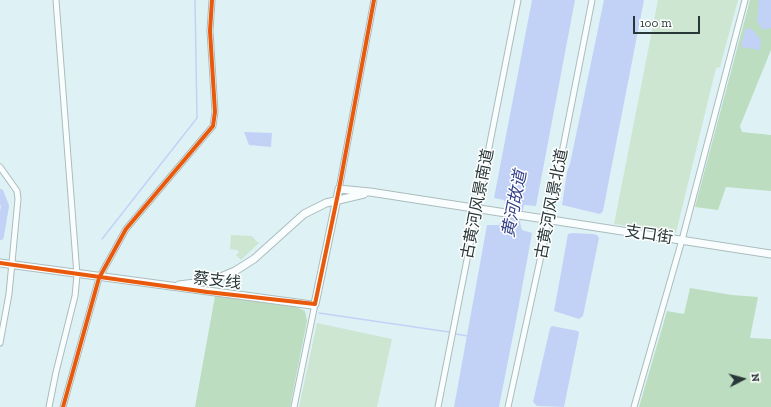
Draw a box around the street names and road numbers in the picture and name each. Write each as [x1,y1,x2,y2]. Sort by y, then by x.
street label: 古黄河风景南道 [458,147,498,261]
street label: 古黄河风景北道 [532,147,572,261]
street label: 支口街 [624,222,674,248]
street label: 蔡支线 [192,269,242,293]

